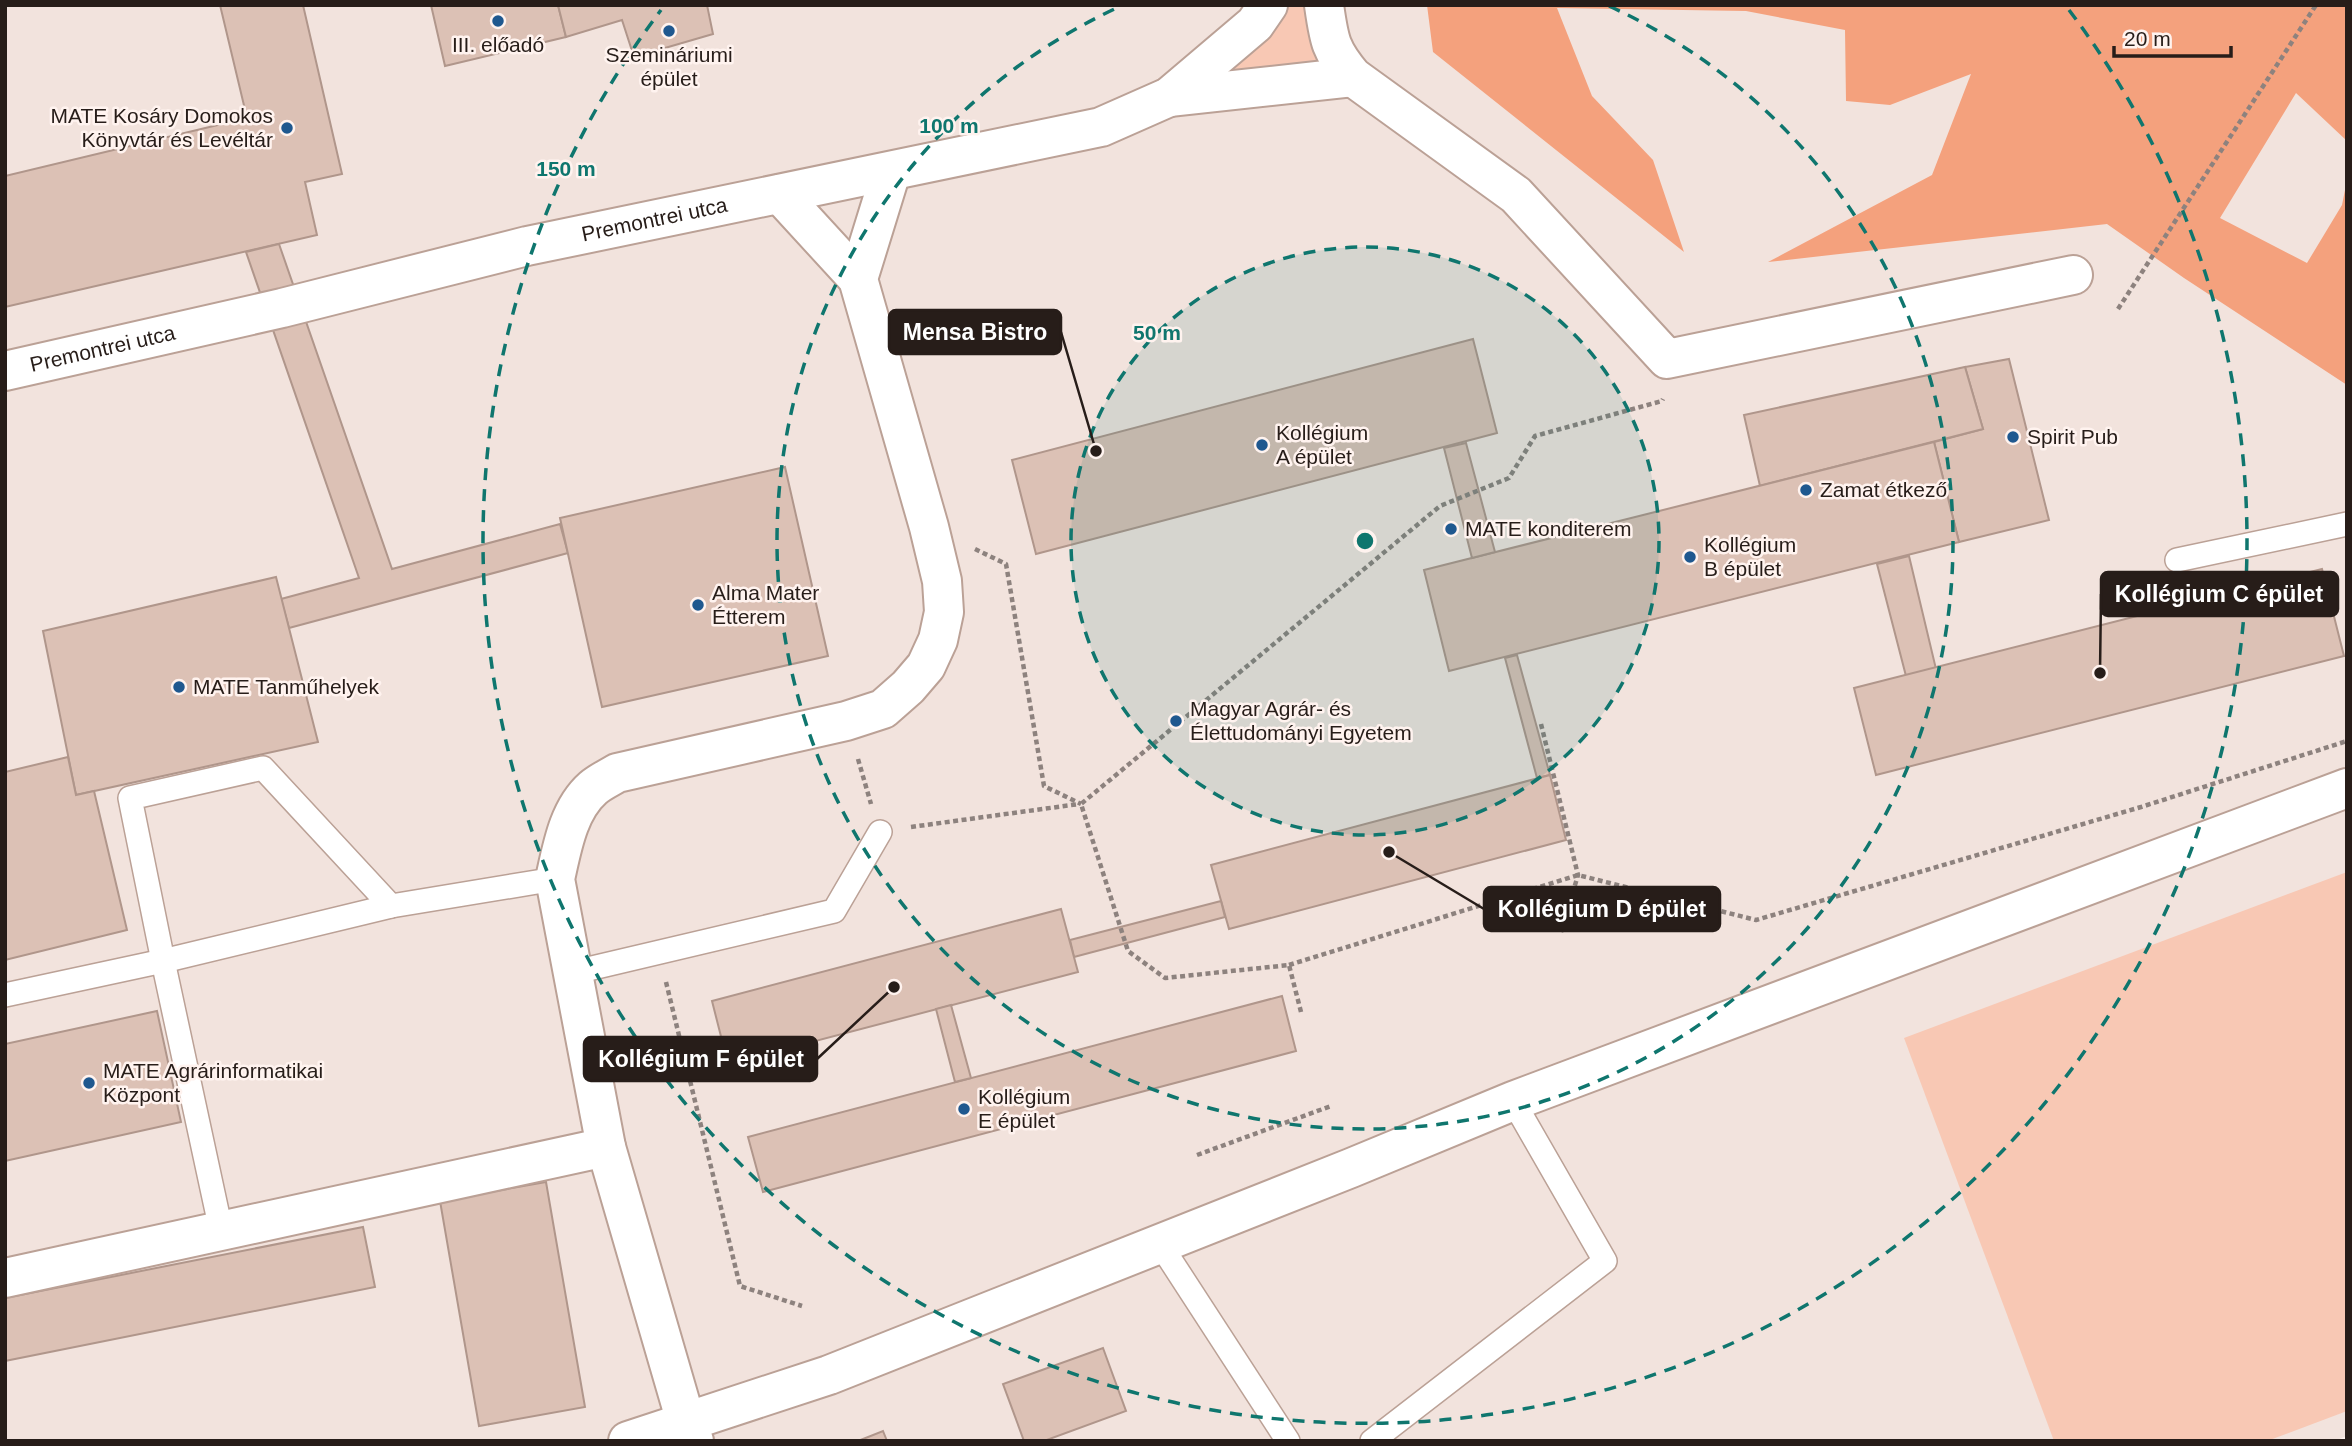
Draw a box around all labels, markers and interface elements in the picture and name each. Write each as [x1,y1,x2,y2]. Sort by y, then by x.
marker: III. előadó [490,13,506,29]
scale bar [2114,14,2231,58]
marker: Szemináriumi épület [661,23,677,39]
text: 20 m [2124,27,2171,50]
place label: III. előadó [452,33,544,56]
place label: Szemináriumi épület [605,43,733,90]
place label: MATE Kosáry Domokos Könyvtár és Levéltár [51,104,273,151]
text: 100 m [919,114,979,137]
marker: MATE Kosáry Domokos Könyvtár és Levéltár [279,120,295,136]
text: 150 m [536,157,596,180]
street label: Premontrei utca [579,193,730,245]
callout: Mensa Bistro [889,310,1061,354]
text: Mensa Bistro [903,319,1047,345]
street label: Premontrei utca [28,321,178,376]
text: 50 m [1133,321,1181,344]
place label: Kollégium A épület [1276,421,1368,468]
place label: Spirit Pub [2027,425,2118,448]
marker: Spirit Pub [2005,429,2021,445]
marker: Kollégium A épület [1254,437,1270,453]
place label: Zamat étkező [1820,478,1947,501]
marker: Zamat étkező [1798,482,1814,498]
place label: MATE konditerem [1465,517,1632,540]
marker: MATE konditerem [1443,521,1459,537]
centre of rings [1353,529,1377,553]
place label: Kollégium B épület [1704,533,1796,580]
marker: Kollégium B épület [1682,549,1698,565]
callout: Kollégium C épület [2101,572,2338,616]
place label: Alma Mater Étterem [712,581,819,628]
text: Kollégium C épület [2115,581,2323,607]
marker: Alma Mater Étterem [690,597,706,613]
place label: MATE Tanműhelyek [193,675,379,698]
marker: MATE Tanműhelyek [171,679,187,695]
place label: Magyar Agrár- és Élettudományi Egyetem [1190,697,1412,744]
marker: Magyar Agrár- és Élettudományi Egyetem [1168,713,1184,729]
callout: Kollégium D épület [1484,887,1720,931]
text: Kollégium D épület [1498,896,1706,922]
callout: Kollégium F épület [584,1037,817,1081]
text: Kollégium F épület [598,1046,804,1072]
place label: MATE Agrárinformatikai Központ [103,1059,323,1106]
marker: MATE Agrárinformatikai Központ [81,1075,97,1091]
place label: Kollégium E épület [978,1085,1070,1132]
marker: Kollégium E épület [956,1101,972,1117]

